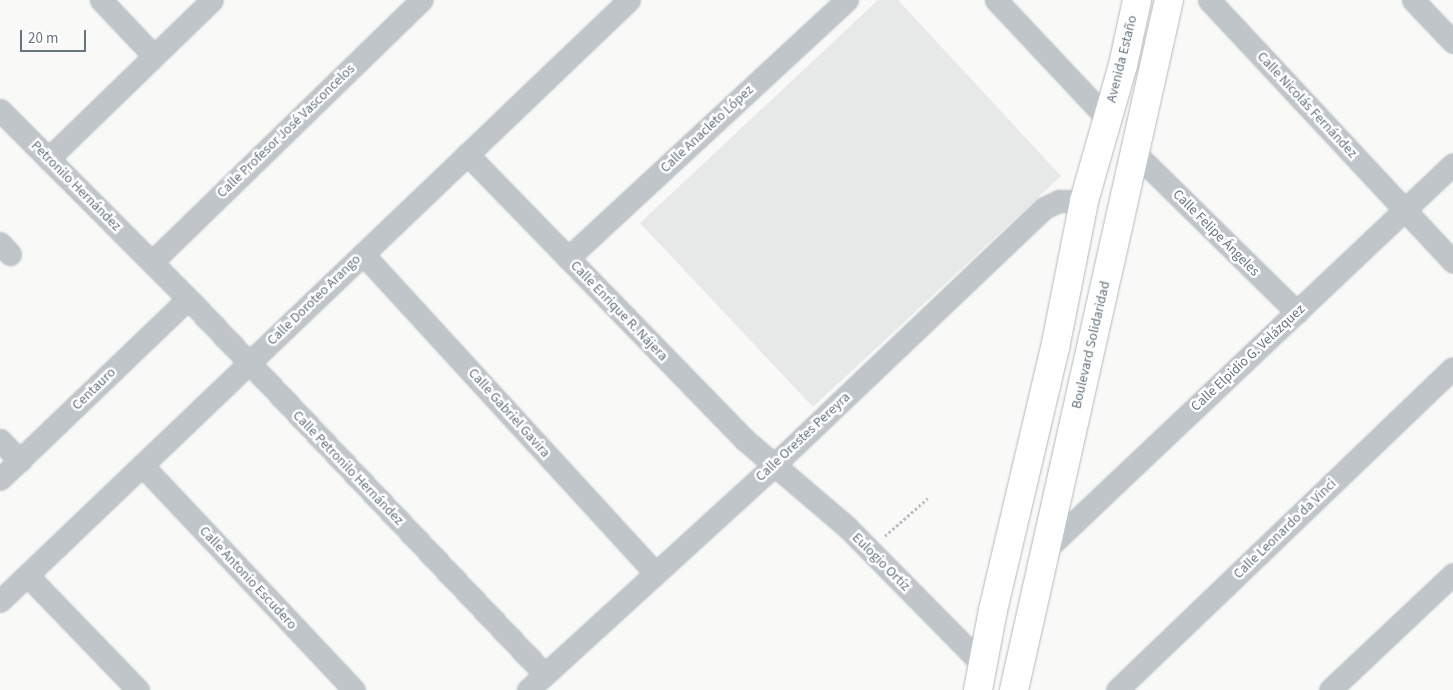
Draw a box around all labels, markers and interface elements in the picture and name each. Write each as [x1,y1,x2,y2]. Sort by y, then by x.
street label: Avenida Estaño [1103,14,1141,104]
scale bar [22,20,89,52]
text: 20 m [28,28,58,49]
street label: Calle Nicolás Fernández [1253,48,1361,162]
street label: Calle Profesor José Vasconcelos [214,61,358,201]
street label: Calle Anacleto López [657,82,757,176]
street label: Petronilo Hernández [27,137,125,235]
street label: Calle Felipe Ángeles [1169,186,1263,280]
street label: Calle Doroteo Arango [264,251,364,349]
street label: Calle Enrique R. Nájera [567,257,671,365]
street label: Boulevard Solidaridad [1068,280,1114,410]
street label: Calle Elpidio G. Velázquez [1188,301,1308,415]
street label: Centauro [69,364,119,414]
street label: Calle Gabriel Gavira [465,365,553,461]
street label: Calle Orestes Pereyra [752,389,854,485]
street label: Calle Petronilo Hernández [289,407,407,529]
street label: Calle Leonardo da Vinci [1230,476,1340,582]
street label: Calle Antonio Escudero [196,523,300,633]
street label: Eulogio Ortíz [848,529,914,595]

